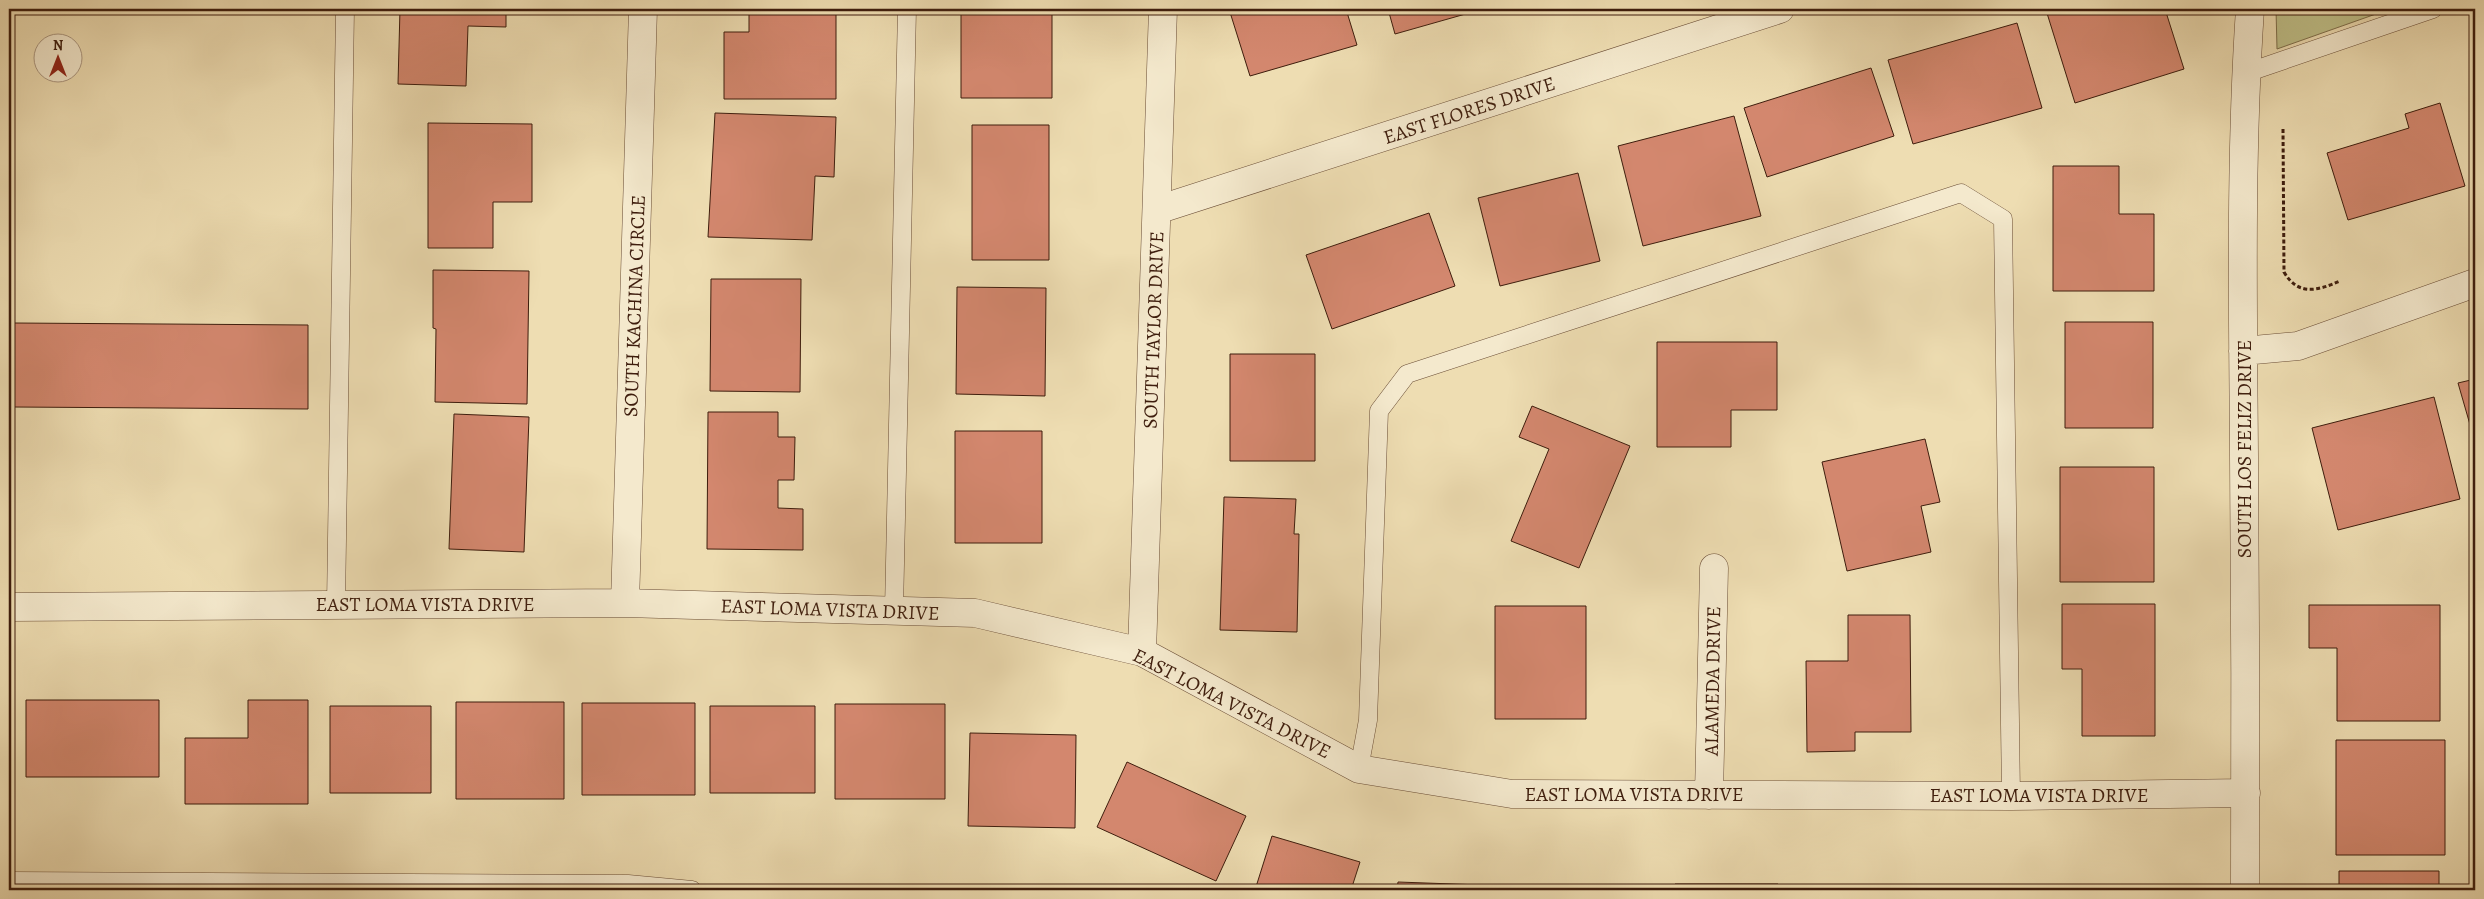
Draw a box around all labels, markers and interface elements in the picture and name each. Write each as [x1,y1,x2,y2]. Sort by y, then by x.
north arrow [32,32,82,82]
text: N [53,36,63,55]
street label: EAST FLORES DRIVE [1380,70,1559,151]
street label: SOUTH KACHINA CIRCLE [617,194,652,418]
street label: SOUTH TAYLOR DRIVE [1137,231,1170,429]
street label: SOUTH LOS FELIZ DRIVE [2231,340,2258,558]
street label: EAST LOMA VISTA DRIVE [315,591,535,618]
street label: EAST LOMA VISTA DRIVE [720,592,940,627]
street label: ALAMEDA DRIVE [1698,606,1727,757]
street label: EAST LOMA VISTA DRIVE [1128,642,1336,765]
street label: EAST LOMA VISTA DRIVE [1524,781,1744,808]
street label: EAST LOMA VISTA DRIVE [1929,782,2149,809]

